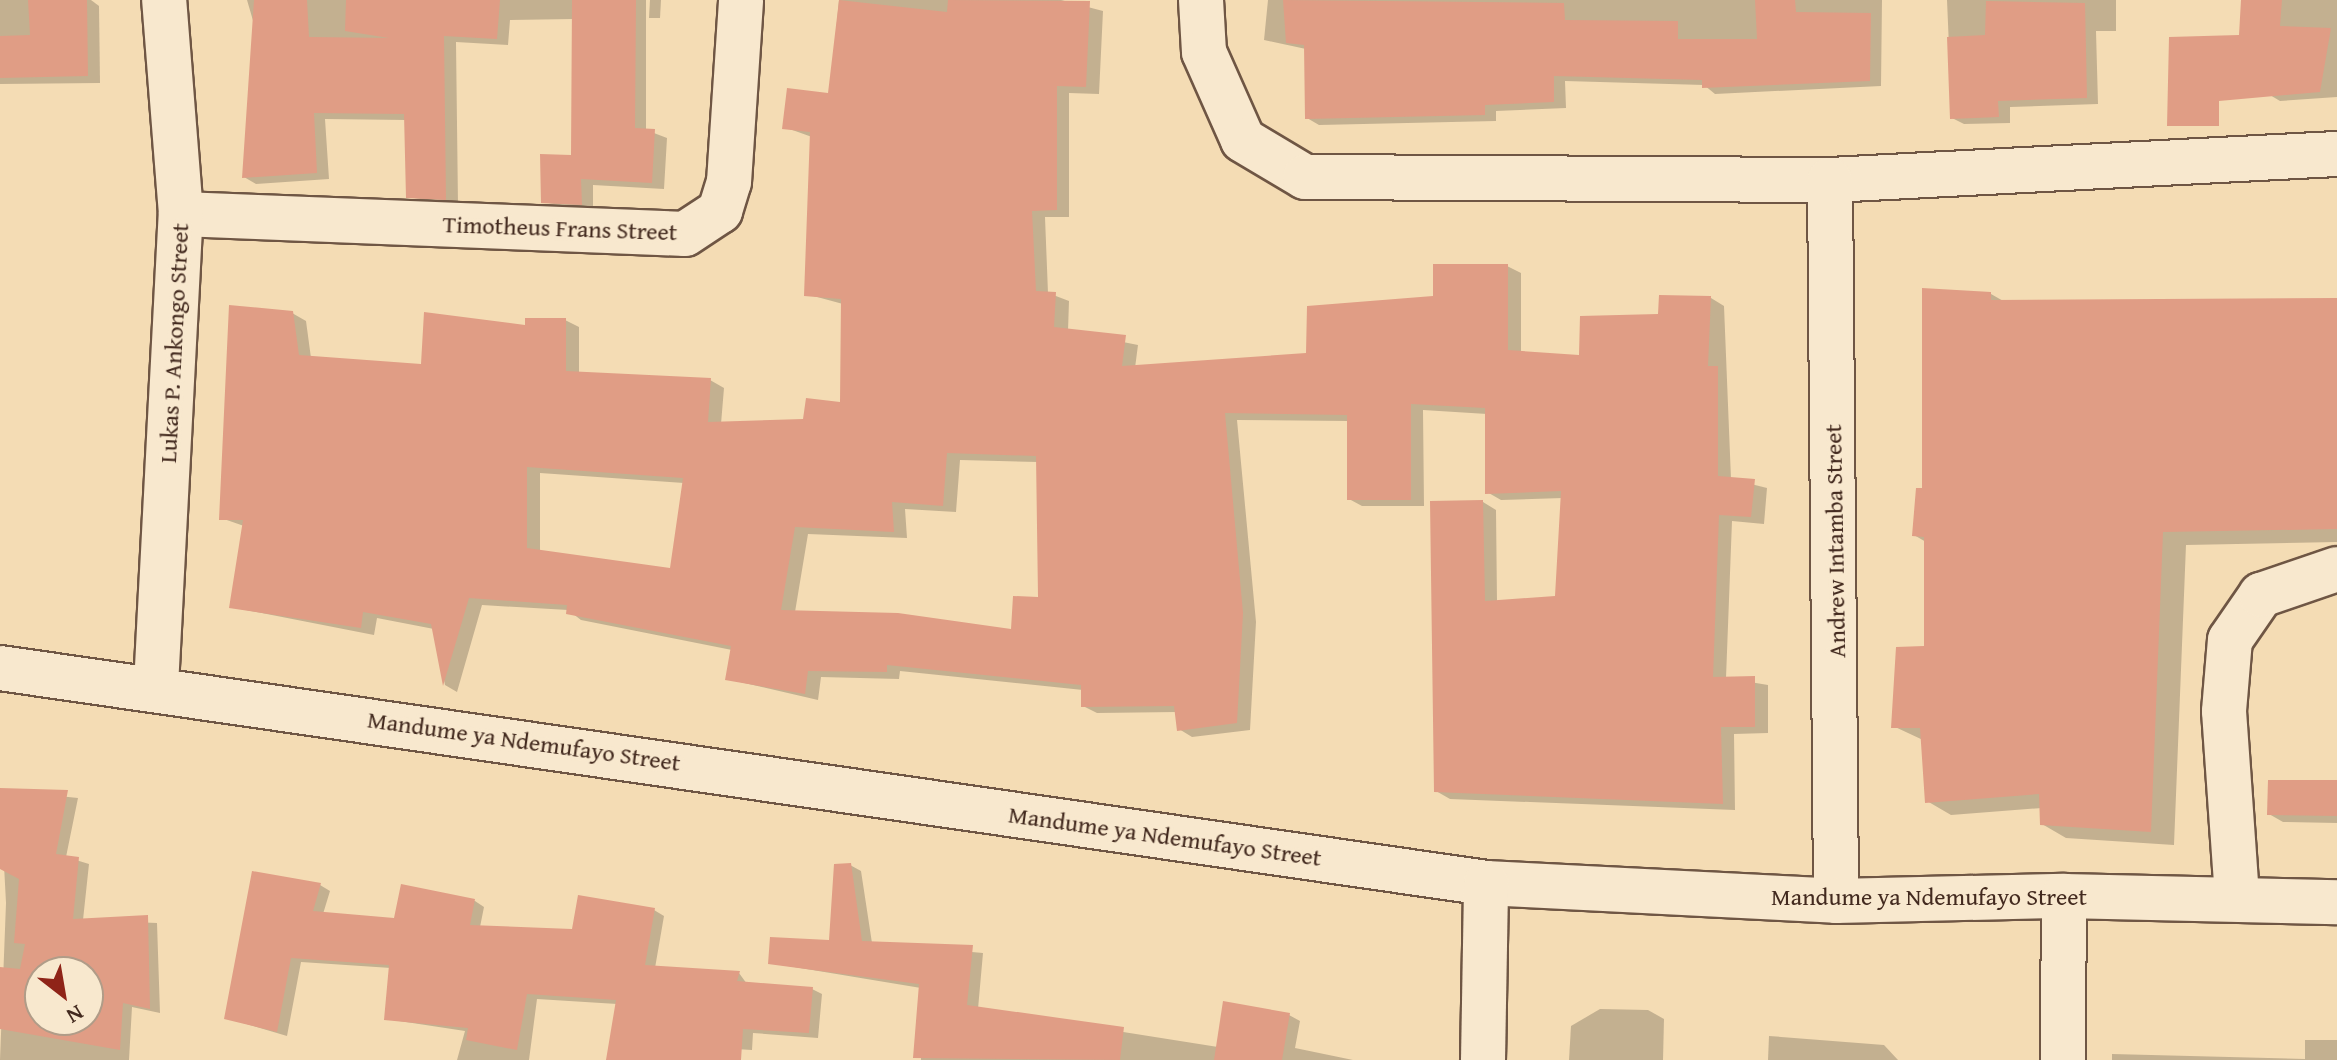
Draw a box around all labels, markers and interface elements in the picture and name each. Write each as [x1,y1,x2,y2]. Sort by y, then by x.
street label: Timotheus Frans Street [442,210,678,246]
street label: Lukas P. Ankongo Street [153,222,195,464]
street label: Andrew Intamba Street [1819,424,1851,658]
street label: Mandume ya Ndemufayo Street [366,705,682,777]
street label: Mandume ya Ndemufayo Street [1007,800,1323,872]
street label: Mandume ya Ndemufayo Street [1771,883,2087,911]
north arrow [24,956,104,1036]
text: N [61,997,90,1032]

